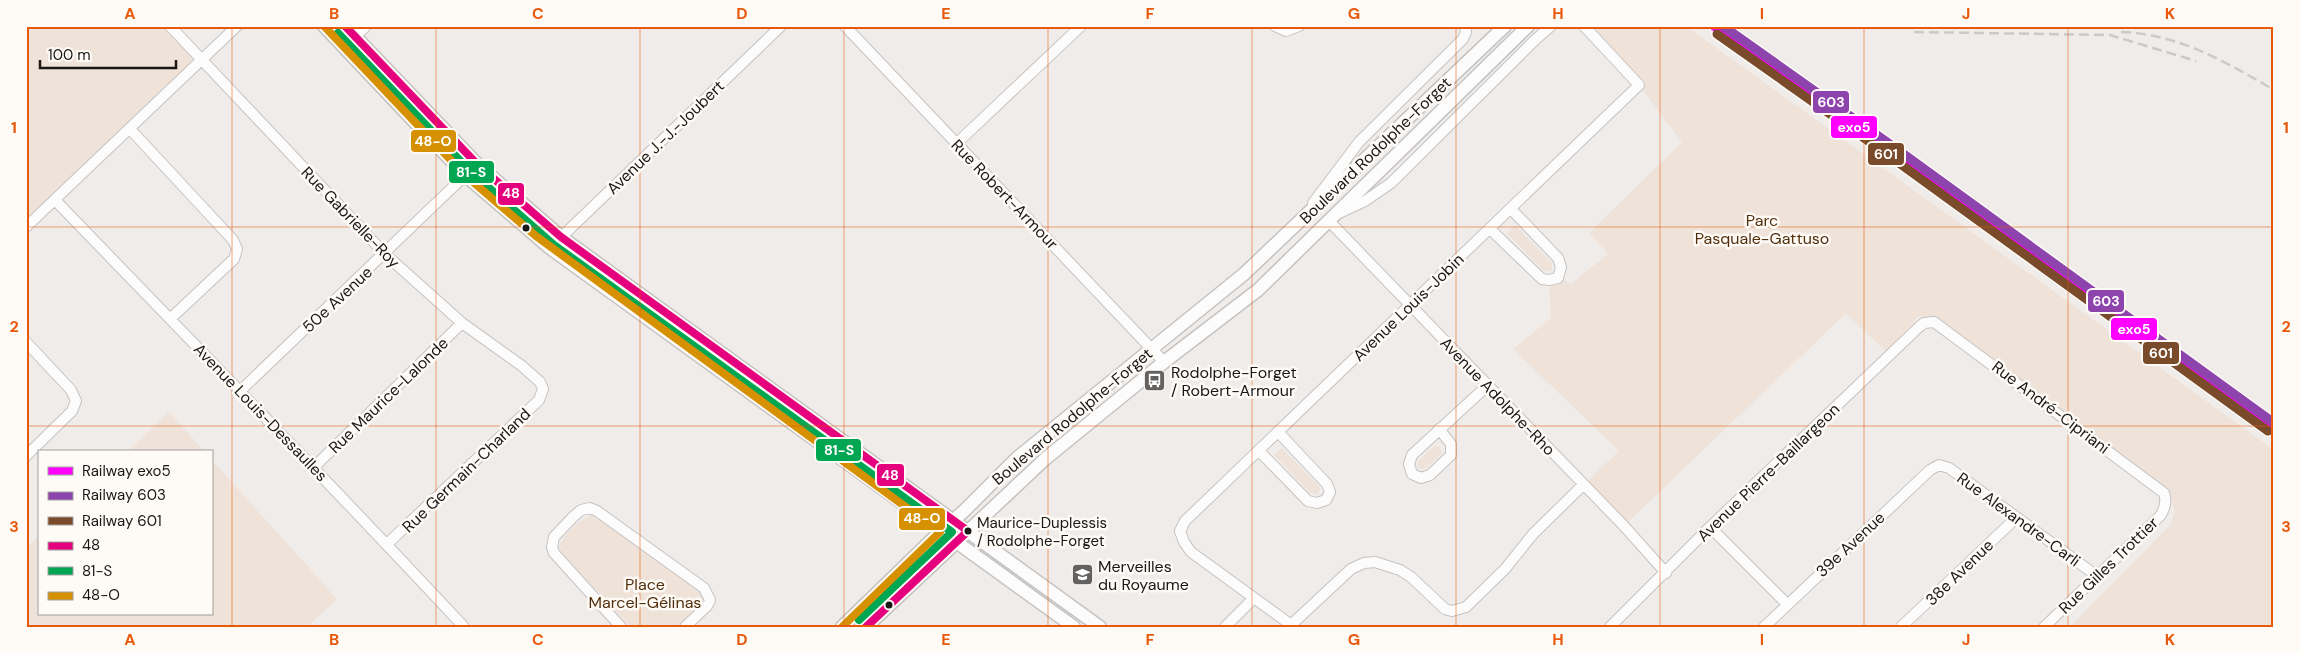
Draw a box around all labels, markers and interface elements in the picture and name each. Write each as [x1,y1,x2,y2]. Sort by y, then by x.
text: A [124,3,136,24]
text: B [329,3,339,24]
text: C [532,3,544,24]
text: D [736,3,748,24]
text: E [941,3,951,24]
text: F [1146,3,1155,24]
text: G [1348,3,1360,24]
text: H [1552,3,1564,24]
text: I [1760,3,1764,24]
text: J [1962,3,1970,24]
text: K [2165,3,2176,24]
scale bar [40,38,176,70]
text: 100 m [48,45,91,65]
street label: Boulevard Rodolphe-Forget [1295,72,1456,228]
street label: Avenue J.-J.-Joubert [602,76,729,199]
line badge: 603 [1812,90,1850,114]
text: 603 [1817,93,1845,111]
line badge: exo5 [1830,115,1878,139]
text: 1 [11,117,17,138]
text: 1 [2283,117,2289,138]
text: exo5 [1838,118,1870,136]
line badge: 48-O [410,129,457,153]
text: 48-O [414,132,452,150]
street label: Rue Robert-Armour [947,135,1063,254]
line badge: 601 [1867,142,1905,166]
text: 601 [1874,145,1898,163]
line badge: 81-S [448,160,495,184]
street label: Rue Gabrielle-Roy [297,162,405,273]
text: 81-S [456,163,486,181]
line badge: 48 [497,182,525,206]
text: 48 [502,184,520,202]
park label: Parc Pasquale-Gattuso [1695,210,1829,249]
unlabelled marker [521,223,531,233]
street label: Avenue Louis-Jobin [1348,249,1468,366]
street label: 50e Avenue [298,262,377,337]
line badge: 603 [2087,289,2125,313]
text: 603 [2092,292,2120,310]
text: 2 [9,316,19,337]
text: 2 [2281,316,2291,337]
line badge: exo5 [2110,317,2158,341]
text: exo5 [2118,320,2150,338]
street label: Rue Maurice-Lalonde [324,333,453,458]
street label: Avenue Adolphe-Rho [1436,333,1560,460]
street label: Avenue Louis-Dessaulles [189,339,332,486]
line badge: 601 [2142,341,2180,365]
street label: Boulevard Rodolphe-Forget [988,343,1157,490]
text: 601 [2149,344,2173,362]
street label: Rue André-Cipriani [1988,356,2114,459]
place label: Rodolphe-Forget / Robert-Armour [1171,362,1297,401]
bus stop icon: Rodolphe-Forget / Robert-Armour [1143,369,1167,393]
street label: Avenue Pierre-Baillargeon [1693,399,1844,546]
street label: Rue Germain-Charland [398,404,535,537]
line badge: 81-S [815,438,862,462]
text: 81-S [824,441,854,459]
legend [38,450,212,616]
text: Railway exo5 [82,461,171,481]
line badge: 48 [876,463,905,487]
text: 48 [881,466,899,484]
street label: Rue Alexandre-Carli [1953,468,2085,571]
text: Railway 603 [82,485,166,505]
line badge: 48-O [898,507,946,531]
street label: 39e Avenue [1811,507,1889,582]
text: 48-O [903,509,941,527]
text: Railway 601 [82,511,162,531]
street label: Rue Gilles Trottier [2054,512,2163,618]
place label: Maurice-Duplessis / Rodolphe-Forget [977,513,1107,551]
text: 3 [9,516,19,537]
text: 3 [2281,516,2291,537]
marker: Maurice-Duplessis / Rodolphe-Forget [963,526,973,536]
text: 48 [82,535,100,555]
street label: 38e Avenue [1921,535,1998,610]
place label: Merveilles du Royaume [1098,556,1189,595]
text: 81-S [82,561,113,581]
school or university icon: Merveilles du Royaume [1070,563,1094,587]
park label: Place Marcel-Gélinas [589,574,701,613]
text: 48-O [82,585,120,605]
unlabelled marker [884,600,894,610]
text: A [124,629,136,650]
text: B [329,629,339,650]
text: C [532,629,544,650]
text: D [736,629,748,650]
text: E [941,629,951,650]
text: F [1146,629,1155,650]
text: G [1348,629,1360,650]
text: H [1552,629,1564,650]
text: I [1760,629,1764,650]
text: J [1962,629,1970,650]
text: K [2165,629,2176,650]

